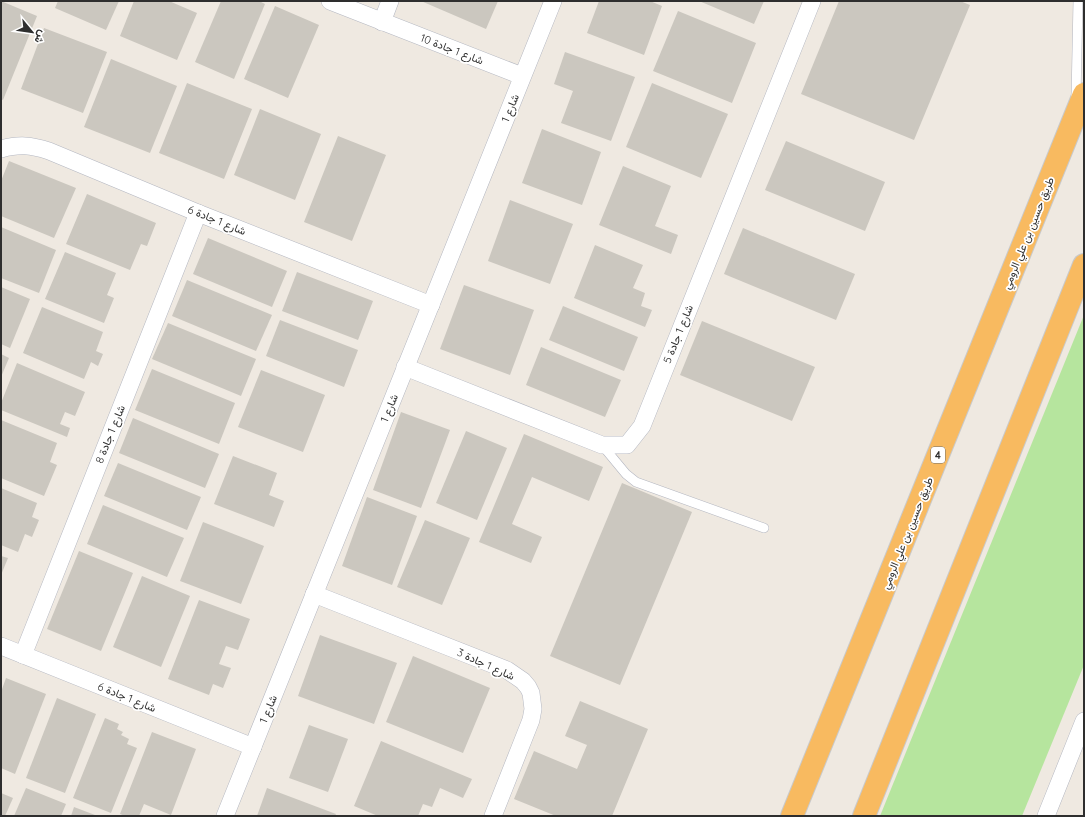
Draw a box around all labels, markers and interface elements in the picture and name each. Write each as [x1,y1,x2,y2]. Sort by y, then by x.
north arrow [12,12,52,52]
text: ش [31,28,50,46]
street label: شارع 1 جادة 10 [418,31,486,68]
street label: شارع 1 [498,92,523,125]
street label: طريق حسين بن علي الرومي [999,175,1060,292]
street label: شارع 1 جادة 6 [185,202,249,239]
street label: شارع 1 جادة 5 [660,302,697,366]
street label: شارع 1 [377,392,402,425]
street label: شارع 1 جادة 8 [92,402,129,466]
road number: 4 [931,447,945,463]
street label: طريق حسين بن علي الرومي [878,475,939,592]
street label: شارع 1 جادة 3 [455,645,517,684]
street label: شارع 1 جادة 6 [95,679,159,716]
street label: شارع 1 [256,693,281,726]

